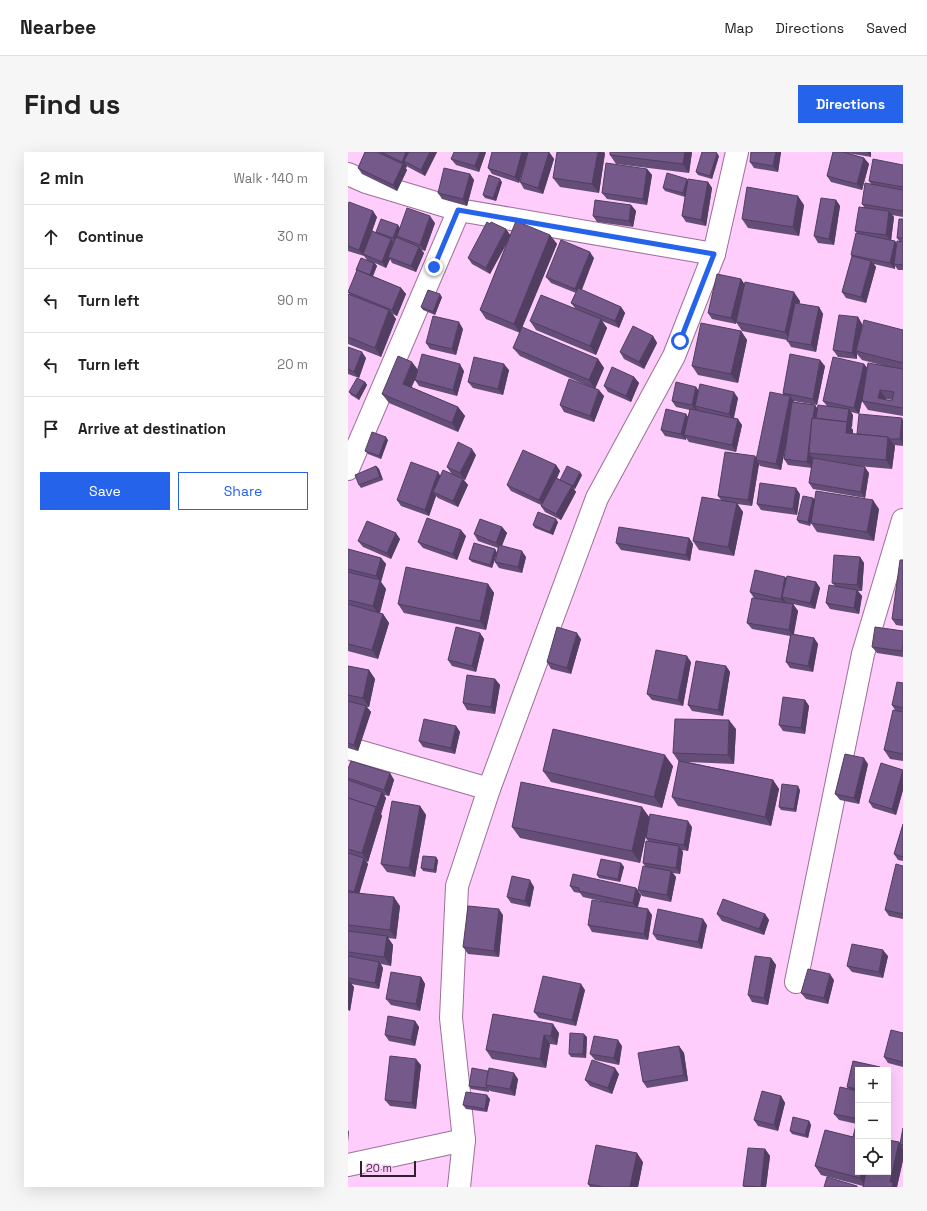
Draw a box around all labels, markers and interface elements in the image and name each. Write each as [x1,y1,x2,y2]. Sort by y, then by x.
text: Nearbee [20,15,96,40]
text: Map [724,19,754,37]
text: Directions [776,19,844,37]
text: Saved [866,19,907,37]
button: Directions [798,85,903,123]
text: Find us [24,86,121,122]
text: 2 min [40,167,84,189]
text: Walk · 140 m [234,170,308,187]
icon: ahead [40,226,62,248]
text: Continue [78,227,144,246]
text: 30 m [277,228,308,245]
route end [425,258,443,276]
icon: left [40,290,62,312]
text: Turn left [78,291,140,310]
text: 90 m [277,292,308,309]
route start [671,332,689,350]
icon: left [40,354,62,376]
text: Turn left [78,355,140,374]
text: 20 m [277,356,308,373]
icon: arrive [40,418,62,440]
text: Arrive at destination [78,419,226,438]
button: Save [40,472,170,510]
button: Share [178,472,308,510]
map controls [855,1067,891,1175]
button: + [855,1067,891,1103]
button: − [855,1103,891,1139]
button: locate [855,1139,891,1175]
scale bar [360,1159,416,1178]
text: 20 m [366,1161,392,1175]

